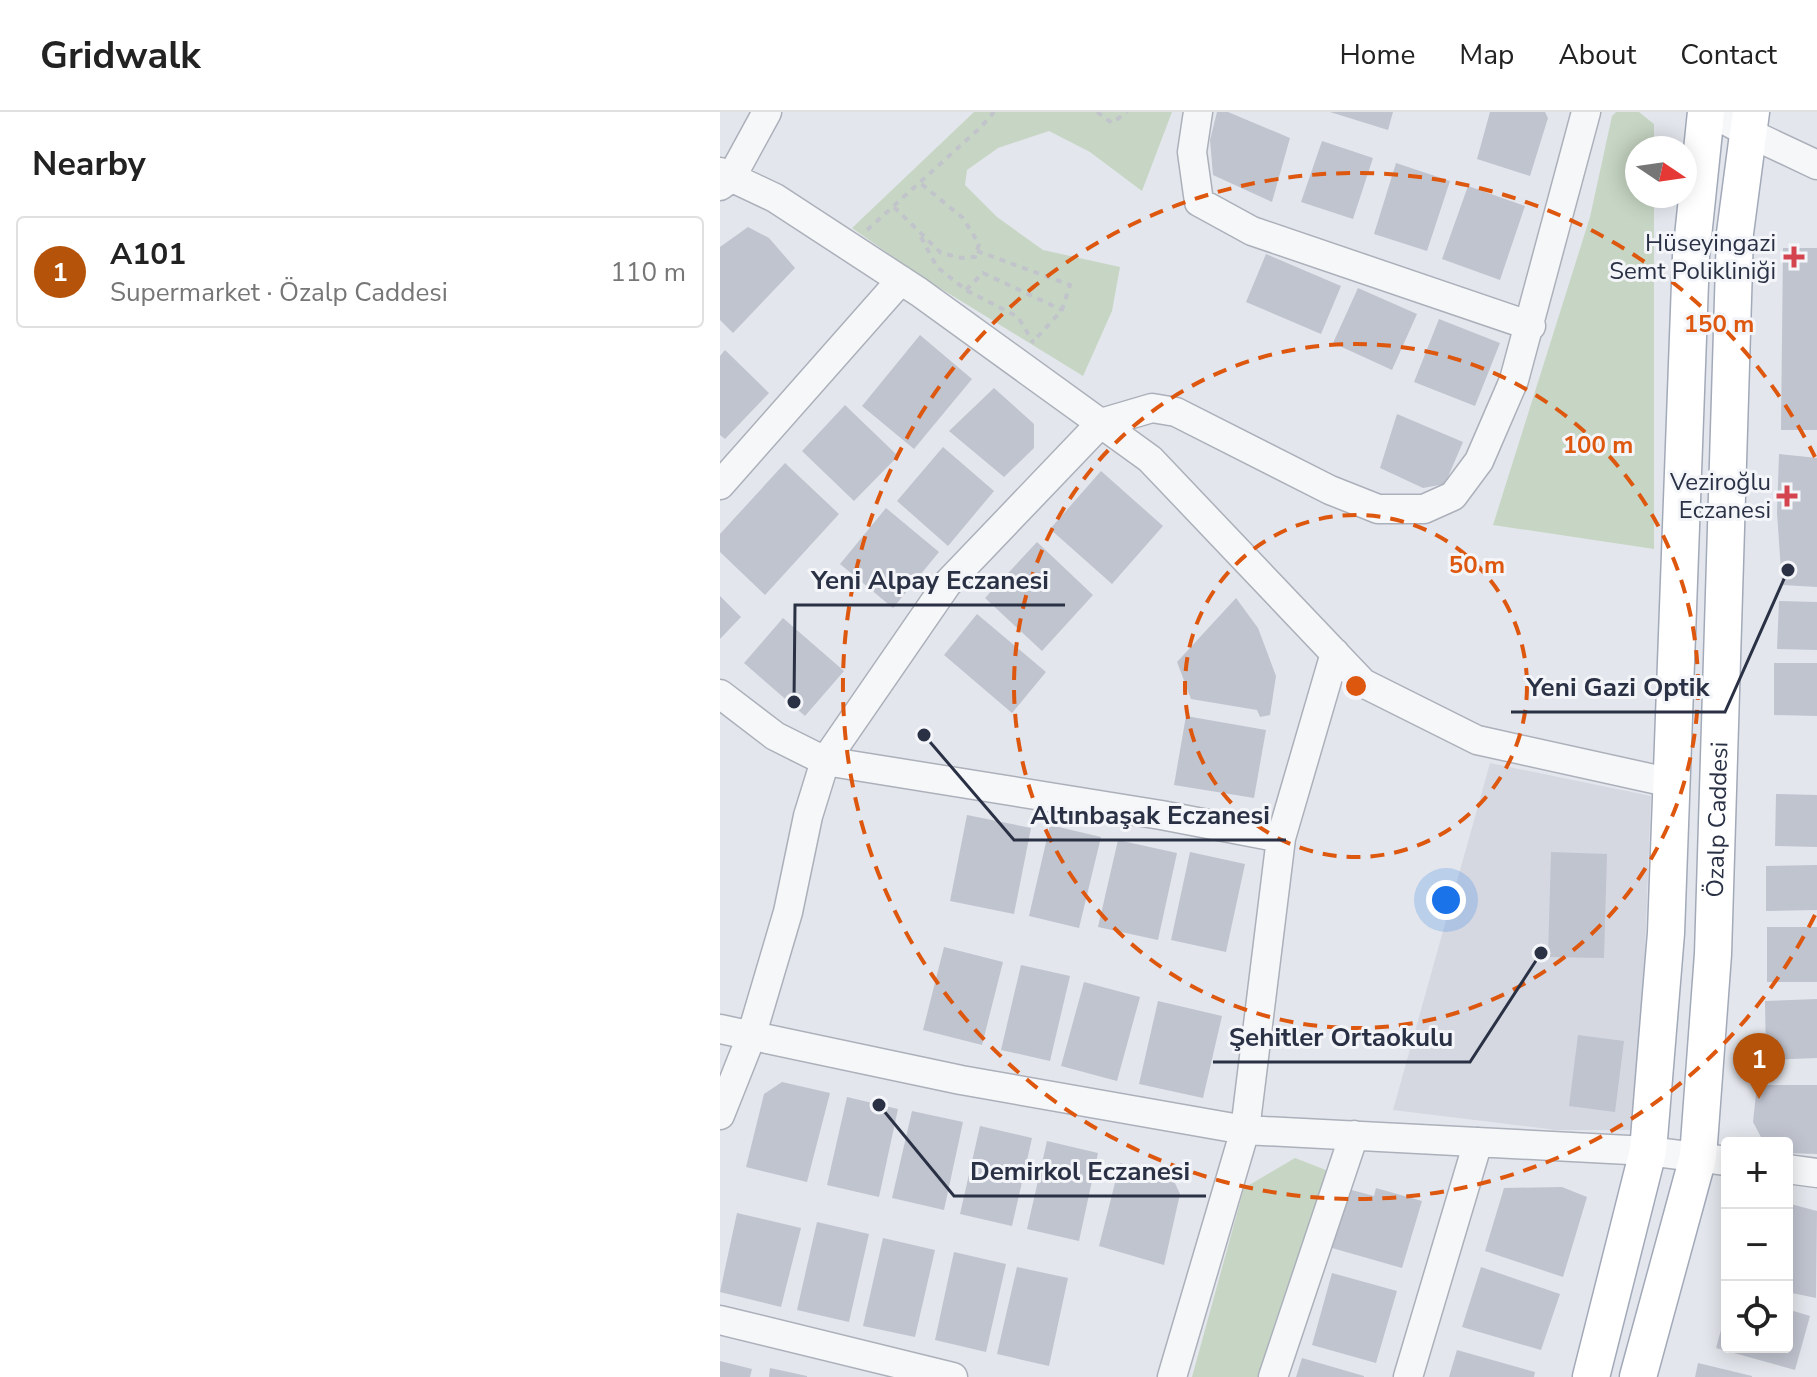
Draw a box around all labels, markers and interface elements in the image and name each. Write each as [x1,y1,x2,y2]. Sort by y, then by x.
text: Gridwalk [40,30,201,81]
text: Home [1340,36,1415,74]
text: Map [1459,36,1514,74]
text: About [1558,36,1636,74]
text: Contact [1680,36,1777,74]
north arrow [1625,136,1697,208]
text: Nearby [32,141,146,187]
place label: Hüseyingazi Semt Polikliniği [1609,227,1776,287]
text: A101 [110,234,186,275]
marker: Hüseyingazi Semt Polikliniği [1783,246,1805,268]
text: 1 [52,255,68,290]
text: 110 m [610,255,686,290]
text: Supermarket · Özalp Caddesi [110,275,448,310]
text: 150 m [1684,308,1754,340]
text: 100 m [1563,429,1633,461]
place label: Veziroğlu Eczanesi [1669,466,1771,526]
marker: Veziroğlu Eczanesi [1778,487,1796,505]
text: 50 m [1449,549,1505,581]
callout: Yeni Alpay Eczanesi [795,555,1065,605]
text: Yeni Alpay Eczanesi [810,563,1049,598]
callout: Yeni Gazi Optik [1511,662,1725,712]
text: Yeni Gazi Optik [1526,670,1710,705]
centre of rings [1342,672,1370,700]
street label: Özalp Caddesi [1699,741,1735,898]
callout: Altınbaşak Eczanesi [1014,790,1286,840]
text: Altınbaşak Eczanesi [1030,798,1270,833]
your location [1426,880,1466,920]
callout: Şehitler Ortaokulu [1213,1012,1470,1062]
text: Şehitler Ortaokulu [1229,1020,1453,1055]
pin: 1 [1733,1033,1785,1099]
map controls [1721,1137,1793,1353]
button: + [1721,1137,1793,1209]
callout: Demirkol Eczanesi [954,1146,1206,1196]
text: Demirkol Eczanesi [970,1154,1190,1189]
button: − [1721,1209,1793,1281]
button: locate [1721,1281,1793,1353]

